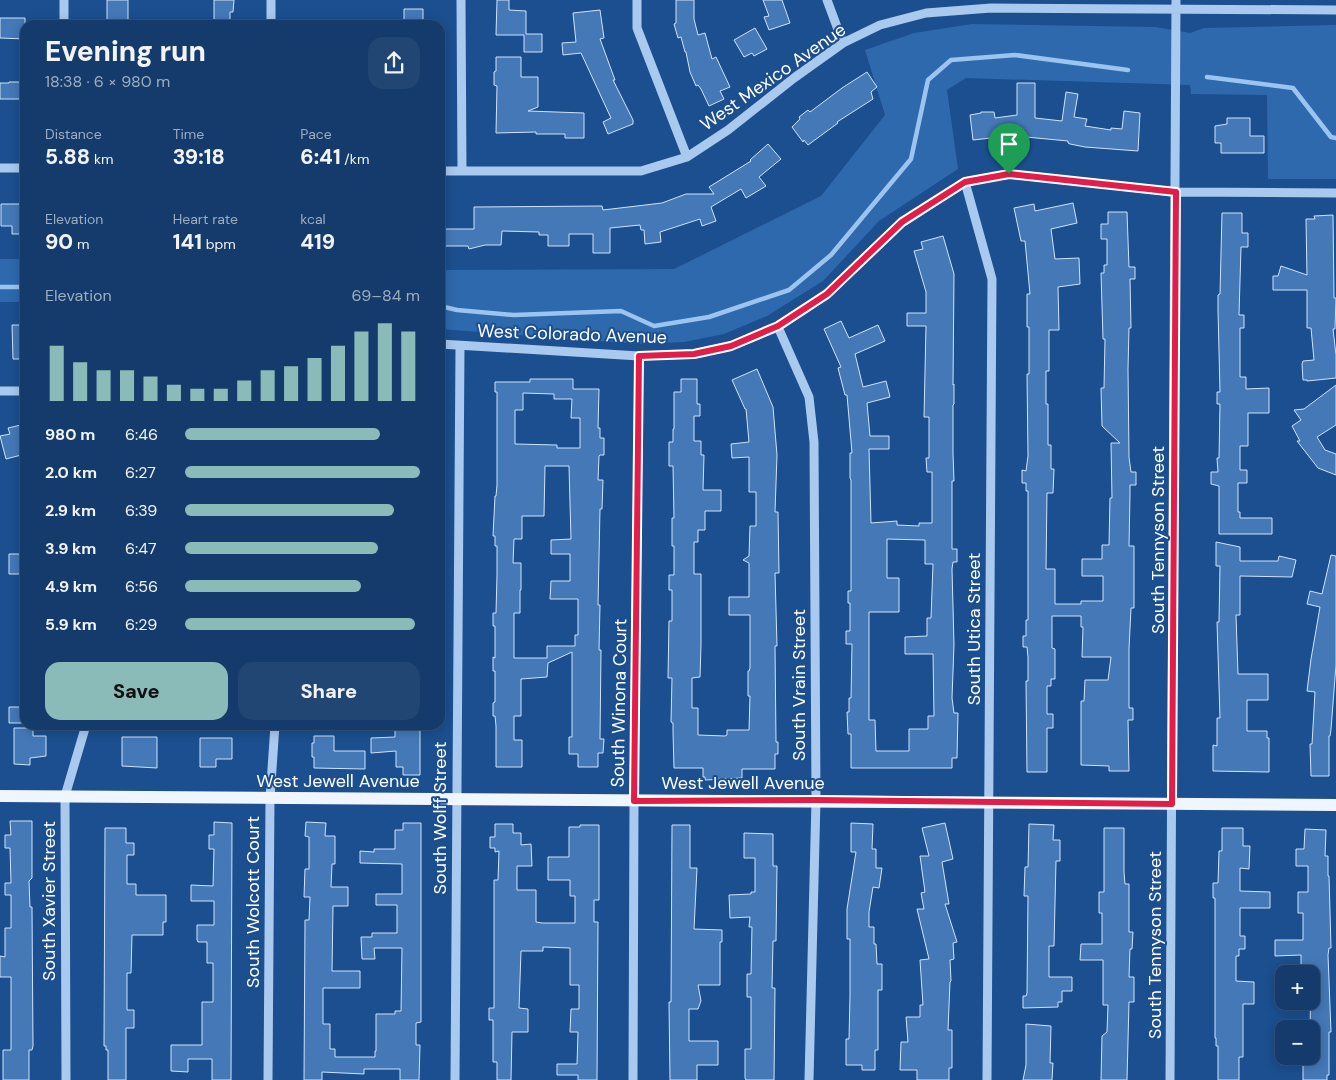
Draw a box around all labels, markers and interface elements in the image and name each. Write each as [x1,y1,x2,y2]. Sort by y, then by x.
street label: West Mexico Avenue [696,18,850,136]
text: Evening run [45,33,206,70]
button: share [368,37,420,89]
text: 18:38 · 6 × 980 m [45,71,170,92]
pin [988,123,1030,174]
text: Distance [45,125,102,143]
text: Time [173,125,204,143]
text: Pace [300,125,332,143]
icon: arrive [995,130,1023,158]
text: 5.88 [45,143,90,171]
text: 39:18 [173,143,225,171]
text: 6:41 [300,143,341,171]
text: km [90,150,113,168]
text: /km [341,150,369,168]
text: Elevation [45,210,103,228]
text: Heart rate [173,210,238,228]
text: kcal [300,210,326,228]
text: 90 [45,228,73,256]
text: 141 [173,228,202,256]
text: 419 [300,228,335,256]
text: m [73,235,89,253]
text: bpm [202,235,236,253]
text: Elevation [45,285,112,306]
text: 69–84 m [352,285,420,306]
street label: West Colorado Avenue [477,319,667,349]
text: 980 m [45,424,95,445]
text: 6:46 [125,424,158,445]
street label: South Tennyson Street [1146,446,1170,634]
text: 2.0 km [45,462,97,483]
text: 6:27 [125,462,156,483]
text: 2.9 km [45,500,96,521]
text: 6:39 [125,500,157,521]
text: 3.9 km [45,538,96,559]
text: 6:47 [125,538,157,559]
street label: South Utica Street [962,553,986,705]
text: 4.9 km [45,576,97,597]
text: 6:56 [125,576,158,597]
street label: South Vrain Street [787,609,811,761]
text: 5.9 km [45,614,97,635]
text: 6:29 [125,614,157,635]
street label: South Winona Court [606,618,632,788]
button: Save [45,662,228,720]
button: Share [238,662,420,720]
street label: South Wolff Street [428,742,452,894]
street label: West Jewell Avenue [256,769,420,793]
street label: West Jewell Avenue [661,771,825,795]
street label: South Wolcott Court [241,816,265,988]
street label: South Xavier Street [37,821,61,981]
street label: South Tennyson Street [1143,851,1167,1039]
map controls [1275,965,1320,1065]
button: + [1275,965,1320,1010]
button: − [1275,1020,1320,1065]

